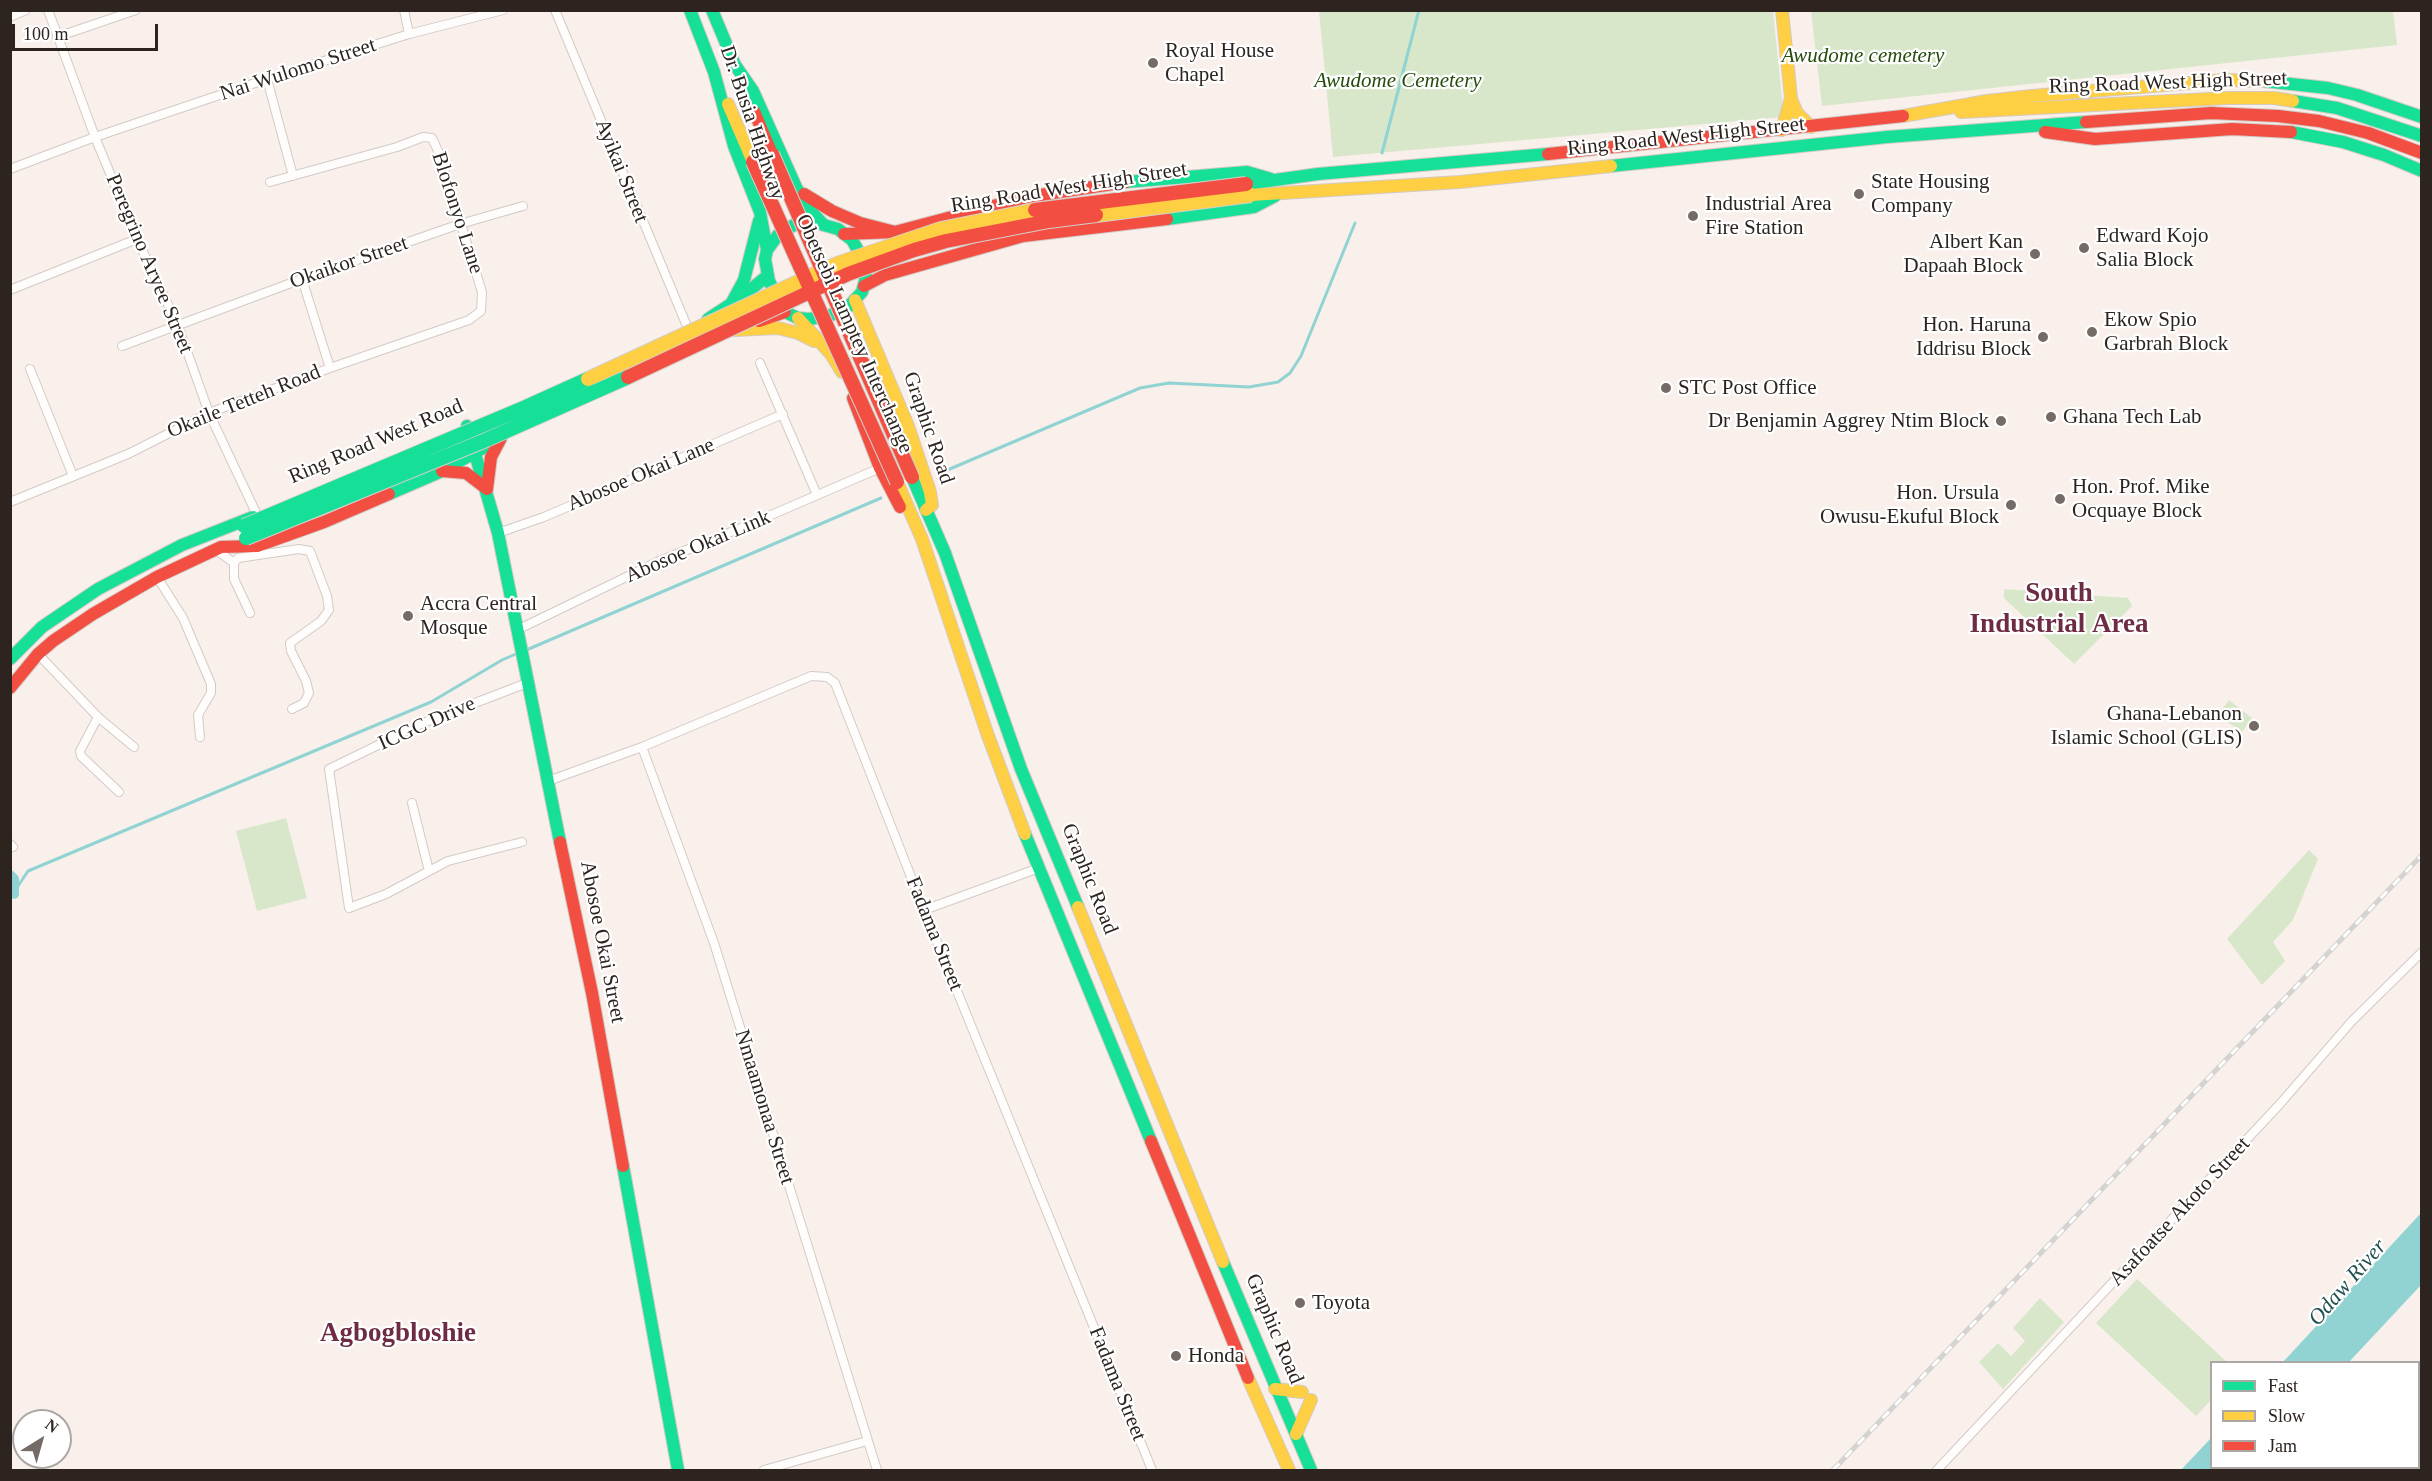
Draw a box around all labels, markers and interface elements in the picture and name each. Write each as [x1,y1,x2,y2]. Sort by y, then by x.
scale bar [15,12,160,50]
text: 100 m [23,24,69,44]
street label: Nai Wulomo Street [217,33,379,107]
place label: Royal House Chapel [1165,38,1274,88]
street label: Dr. Busia Highway [714,43,790,203]
park label: Awudome cemetery [1782,43,1944,69]
marker: Royal House Chapel [1146,56,1160,70]
street label: Ring Road West High Street [2048,66,2288,100]
park label: Awudome Cemetery [1314,68,1482,94]
street label: Ring Road West High Street [1566,112,1806,162]
street label: Ayikai Street [589,116,653,226]
street label: Blofonyo Lane [425,149,489,277]
street label: Ring Road West High Street [949,157,1189,219]
place label: State Housing Company [1871,169,1989,219]
street label: Peregrino Aryee Street [100,171,198,357]
marker: State Housing Company [1852,187,1866,201]
place label: Industrial Area Fire Station [1705,191,1832,241]
marker: Industrial Area Fire Station [1686,209,1700,223]
street label: Obetsebi Lamptey Interchange [790,211,918,457]
place label: Edward Kojo Salia Block [2096,223,2209,273]
place label: Albert Kan Dapaah Block [1903,229,2023,279]
street label: Okaikor Street [287,231,411,295]
marker: Edward Kojo Salia Block [2077,241,2091,255]
marker: Albert Kan Dapaah Block [2028,247,2042,261]
place label: Ekow Spio Garbrah Block [2104,307,2228,357]
place label: Hon. Haruna Iddrisu Block [1916,312,2031,362]
marker: Ekow Spio Garbrah Block [2085,325,2099,339]
marker: Hon. Haruna Iddrisu Block [2036,330,2050,344]
street label: Okaile Tetteh Road [164,360,324,444]
street label: Graphic Road [897,368,959,488]
place label: STC Post Office [1678,375,1816,401]
marker: STC Post Office [1659,381,1673,395]
street label: Ring Road West Road [285,394,467,490]
place label: Ghana Tech Lab [2063,404,2201,430]
place label: Dr Benjamin Aggrey Ntim Block [1708,408,1989,434]
marker: Ghana Tech Lab [2044,410,2058,424]
marker: Dr Benjamin Aggrey Ntim Block [1994,414,2008,428]
street label: Abosoe Okai Lane [564,433,718,517]
place label: Hon. Prof. Mike Ocquaye Block [2072,474,2210,524]
place label: Hon. Ursula Owusu-Ekuful Block [1820,480,1999,530]
marker: Hon. Prof. Mike Ocquaye Block [2053,492,2067,506]
marker: Hon. Ursula Owusu-Ekuful Block [2004,498,2018,512]
street label: Abosoe Okai Link [622,505,774,589]
district label: South Industrial Area [1970,578,2148,641]
place label: Accra Central Mosque [420,591,537,641]
marker: Accra Central Mosque [401,609,415,623]
street label: ICGC Drive [375,691,479,757]
place label: Ghana-Lebanon Islamic School (GLIS) [2051,701,2242,751]
marker: Ghana-Lebanon Islamic School (GLIS) [2247,719,2261,733]
street label: Graphic Road [1055,820,1123,938]
street label: Abosoe Okai Street [574,859,630,1025]
street label: Fadama Street [900,873,968,995]
street label: Nmaamonaa Street [729,1027,799,1187]
street label: Asafoatse Akoto Street [2104,1132,2256,1292]
water label: Odaw River [2303,1234,2393,1332]
street label: Graphic Road [1240,1270,1308,1388]
place label: Toyota [1312,1290,1370,1316]
marker: Toyota [1293,1296,1307,1310]
district label: Agbogbloshie [320,1318,476,1350]
street label: Fadama Street [1083,1323,1151,1445]
place label: Honda [1188,1343,1244,1369]
marker: Honda [1169,1349,1183,1363]
legend [2210,1361,2420,1469]
text: Fast [2268,1376,2298,1396]
text: Slow [2268,1406,2305,1426]
north arrow [12,1409,72,1469]
text: N [42,1416,62,1436]
text: Jam [2268,1436,2297,1456]

